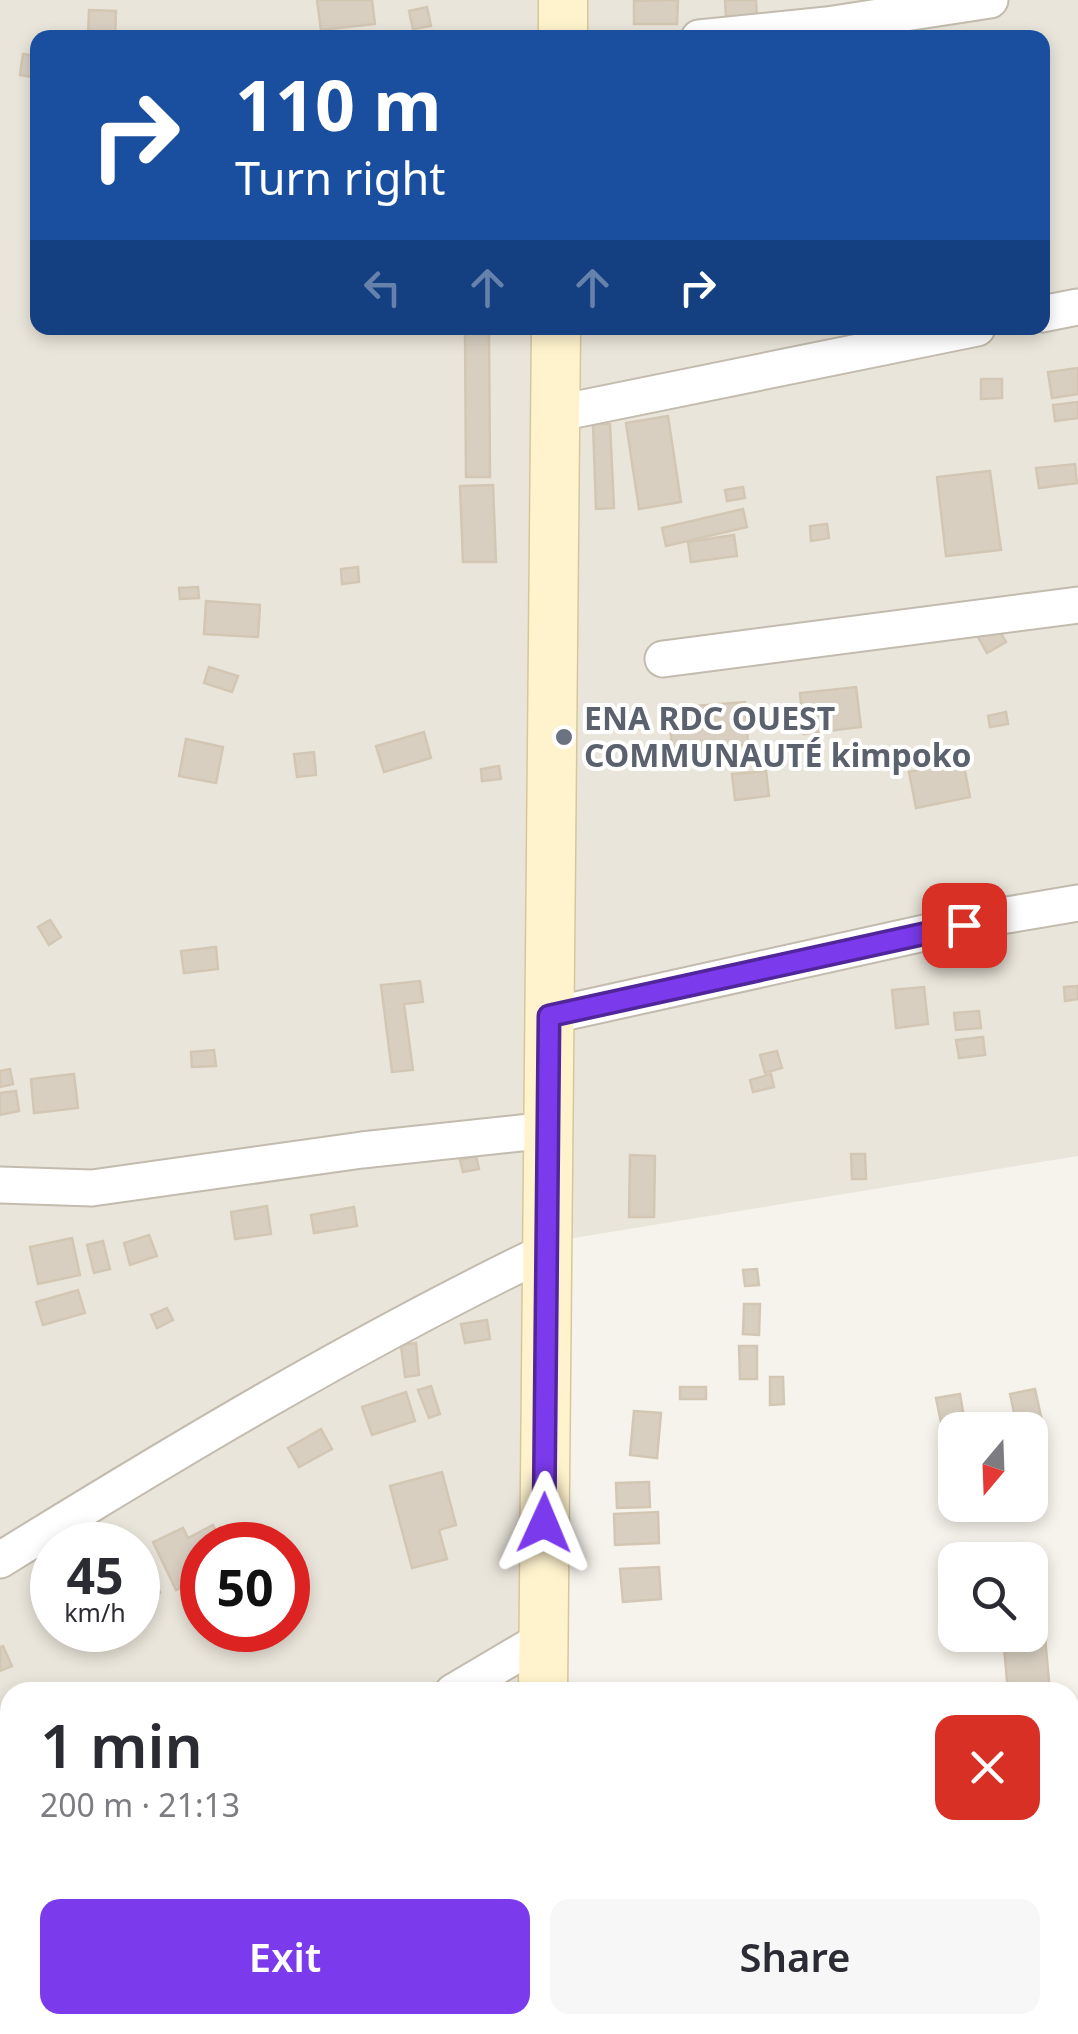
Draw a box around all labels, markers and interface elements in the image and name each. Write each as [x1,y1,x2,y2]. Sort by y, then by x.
text: 110 m [235,56,442,152]
icon: right [70,70,200,200]
text: Turn right [235,147,446,208]
icon: left [355,260,410,315]
icon: ahead [460,260,515,315]
icon: ahead [565,260,620,315]
icon: right [670,260,725,315]
place label: ENA RDC OUEST COMMUNAUTÉ kimpoko [584,696,972,776]
marker: ENA RDC OUEST COMMUNAUTÉ kimpoko [553,726,575,748]
pin [922,883,1007,968]
icon: arrive [937,898,992,953]
north arrow [938,1412,1048,1522]
map controls [938,1412,1048,1652]
position arrow [492,1471,596,1575]
speed limit sign: 50 [180,1522,310,1652]
text: 45 [66,1541,124,1609]
button: search [938,1542,1048,1652]
text: km/h [64,1595,126,1629]
text: 1 min [40,1704,203,1786]
button: close [935,1715,1040,1820]
text: 200 m · 21:13 [40,1783,240,1826]
button: Exit [40,1899,530,2014]
button: Share [550,1899,1040,2014]

